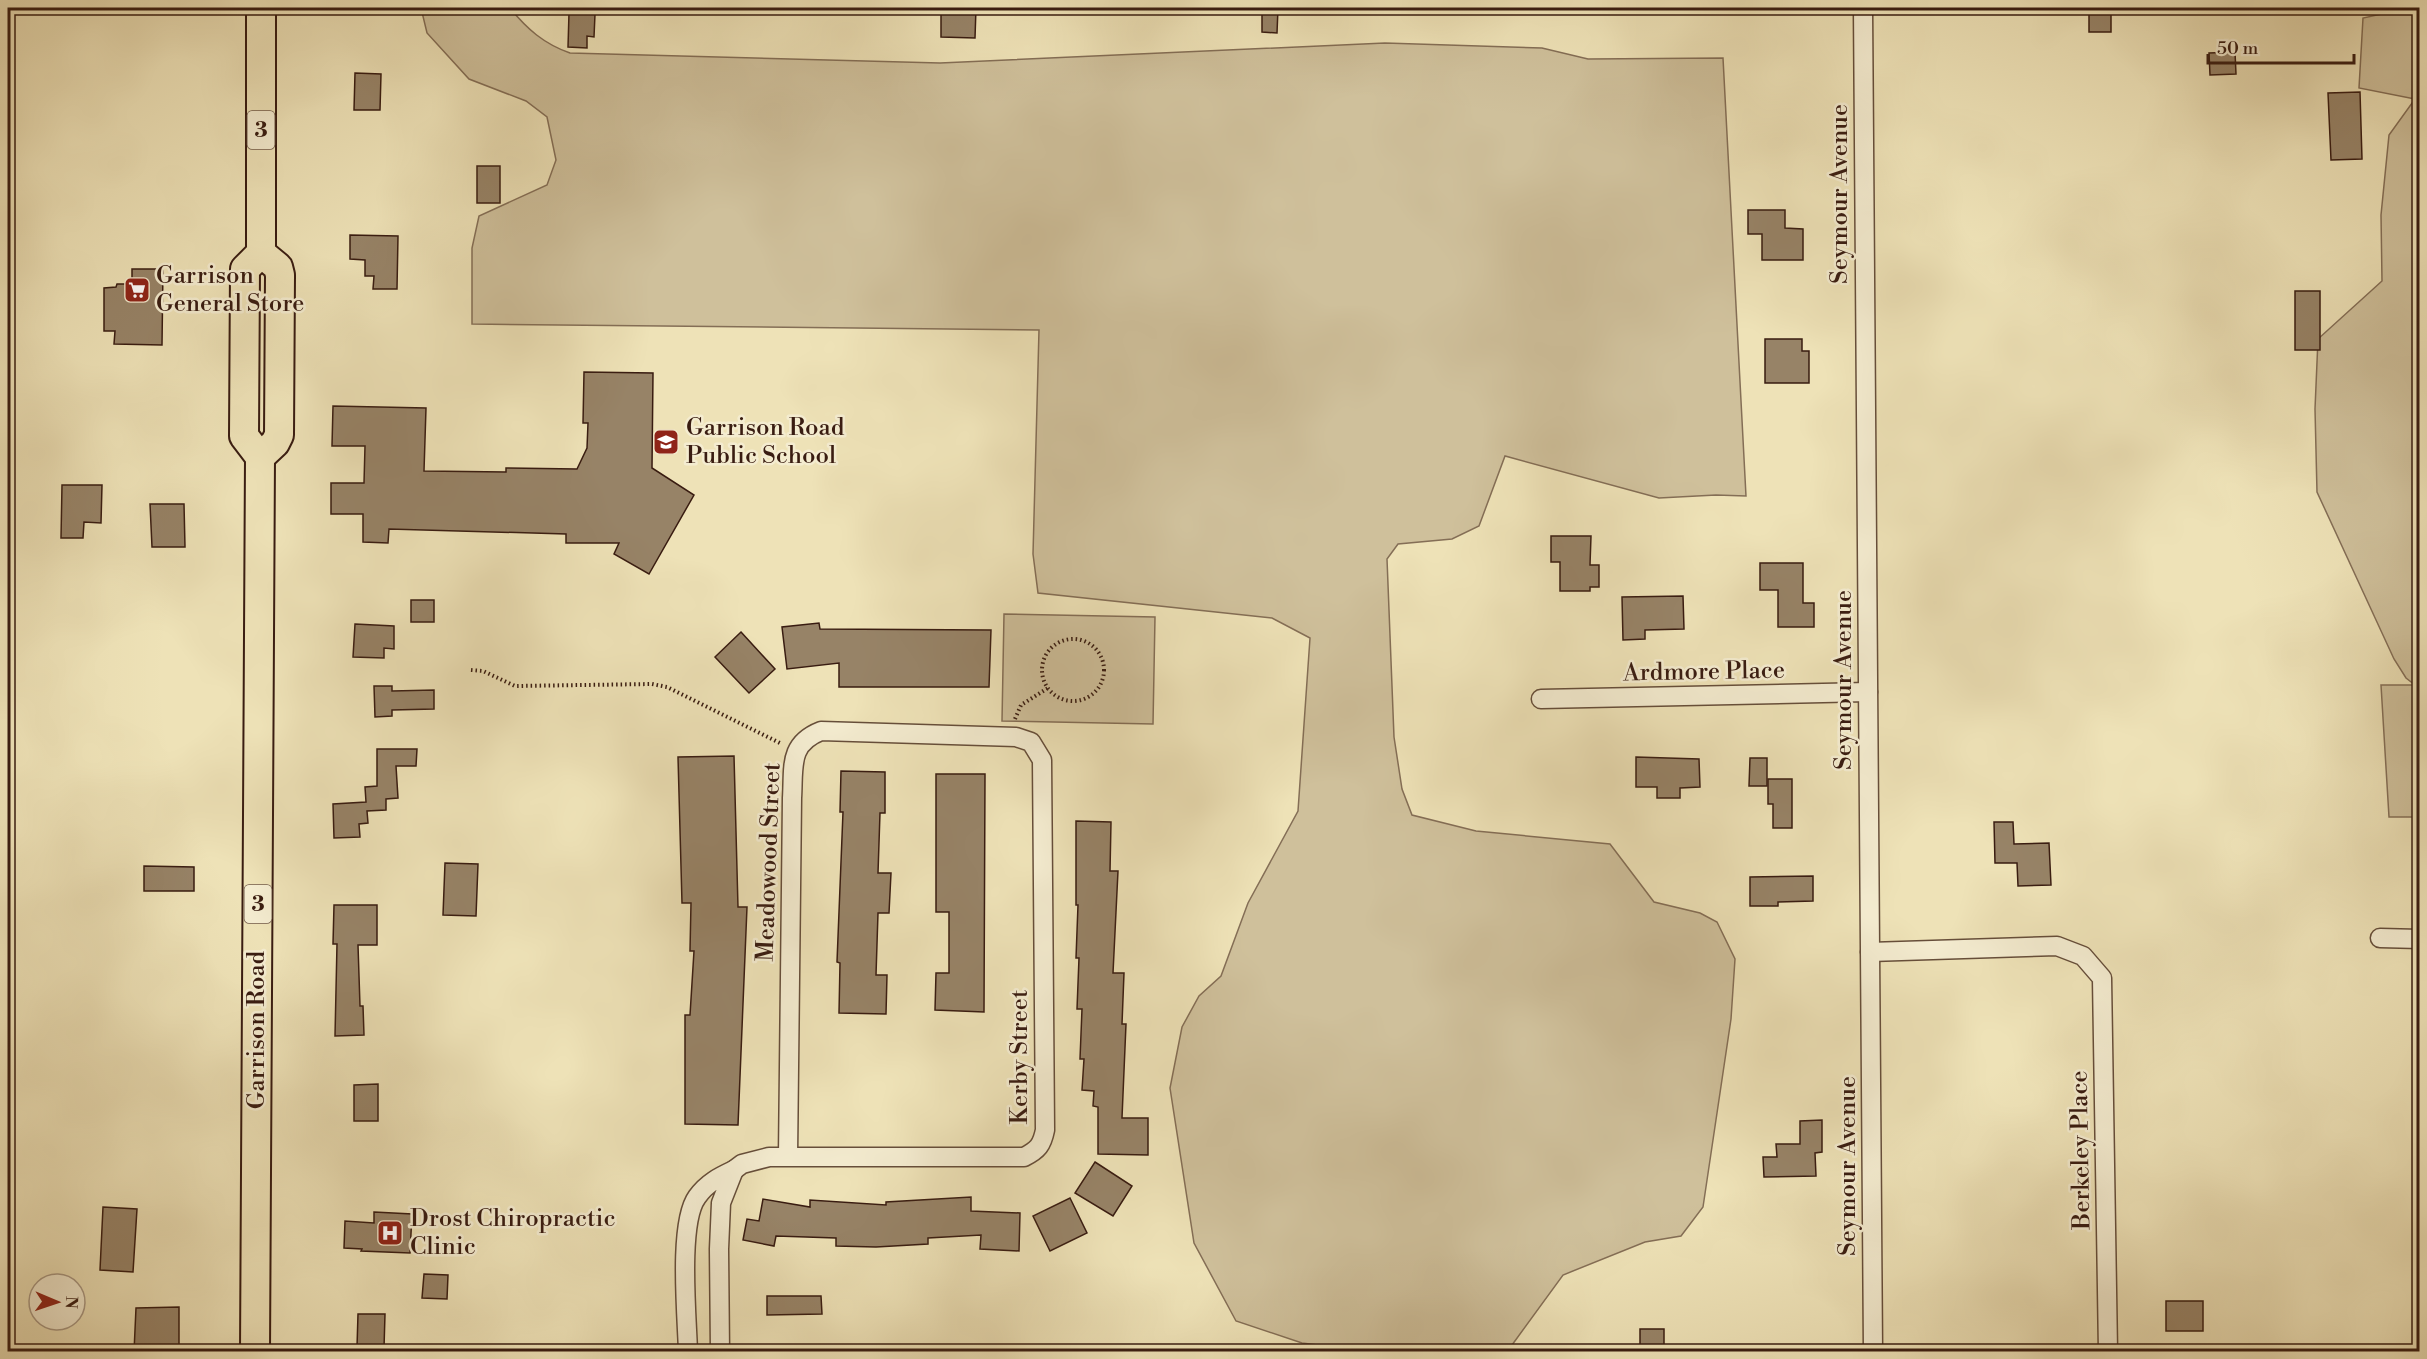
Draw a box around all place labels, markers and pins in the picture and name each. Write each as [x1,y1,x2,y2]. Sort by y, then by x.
place label: Garrison General Store [156,261,304,319]
supermarket icon: Garrison General Store [122,275,152,305]
place label: Garrison Road Public School [686,413,845,471]
school or university icon: Garrison Road Public School [651,427,681,457]
place label: Drost Chiropractic Clinic [410,1204,616,1262]
hospital icon: Drost Chiropractic Clinic [375,1218,405,1248]

